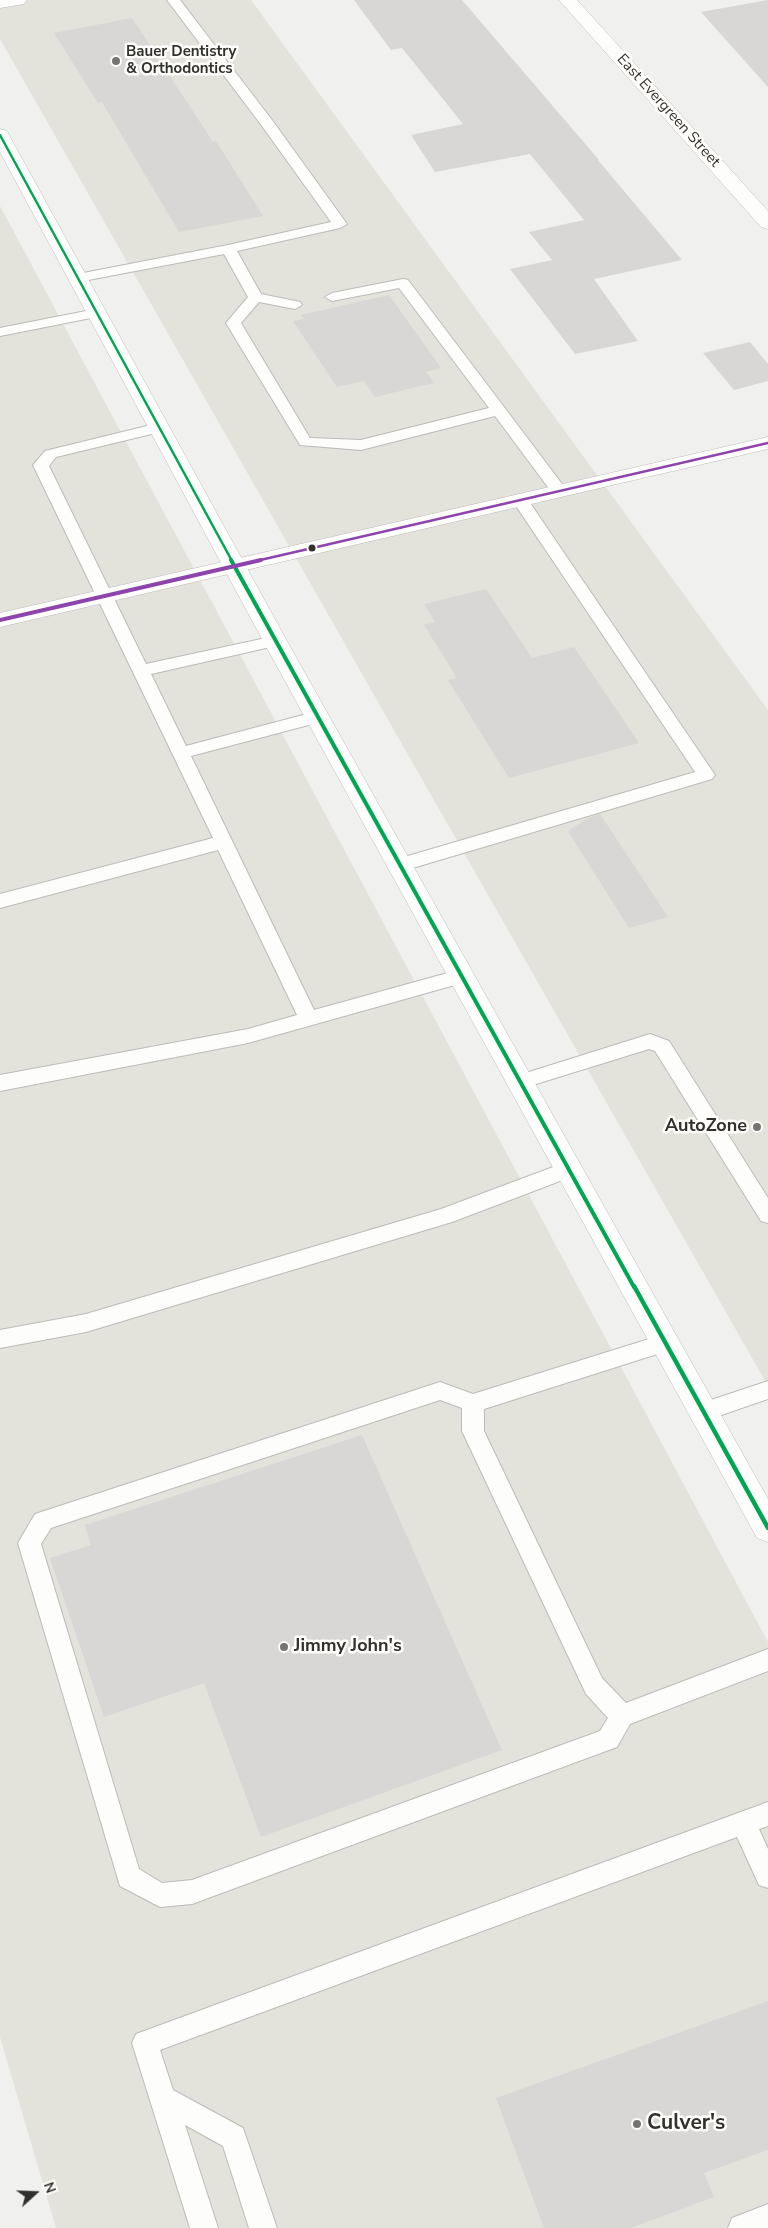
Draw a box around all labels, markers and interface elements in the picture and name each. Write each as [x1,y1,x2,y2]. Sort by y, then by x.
place label: Bauer Dentistry & Orthodontics [126,43,236,78]
street label: East Evergreen Street [613,51,723,171]
marker: Bauer Dentistry & Orthodontics [110,55,122,67]
unlabelled marker [307,543,317,553]
place label: AutoZone [665,1116,747,1138]
marker: AutoZone [751,1121,763,1133]
place label: Jimmy John's [294,1636,402,1658]
marker: Jimmy John's [278,1641,290,1653]
place label: Culver's [647,2111,725,2137]
marker: Culver's [631,2118,643,2130]
north arrow [10,2168,60,2218]
text: N [39,2180,60,2196]

